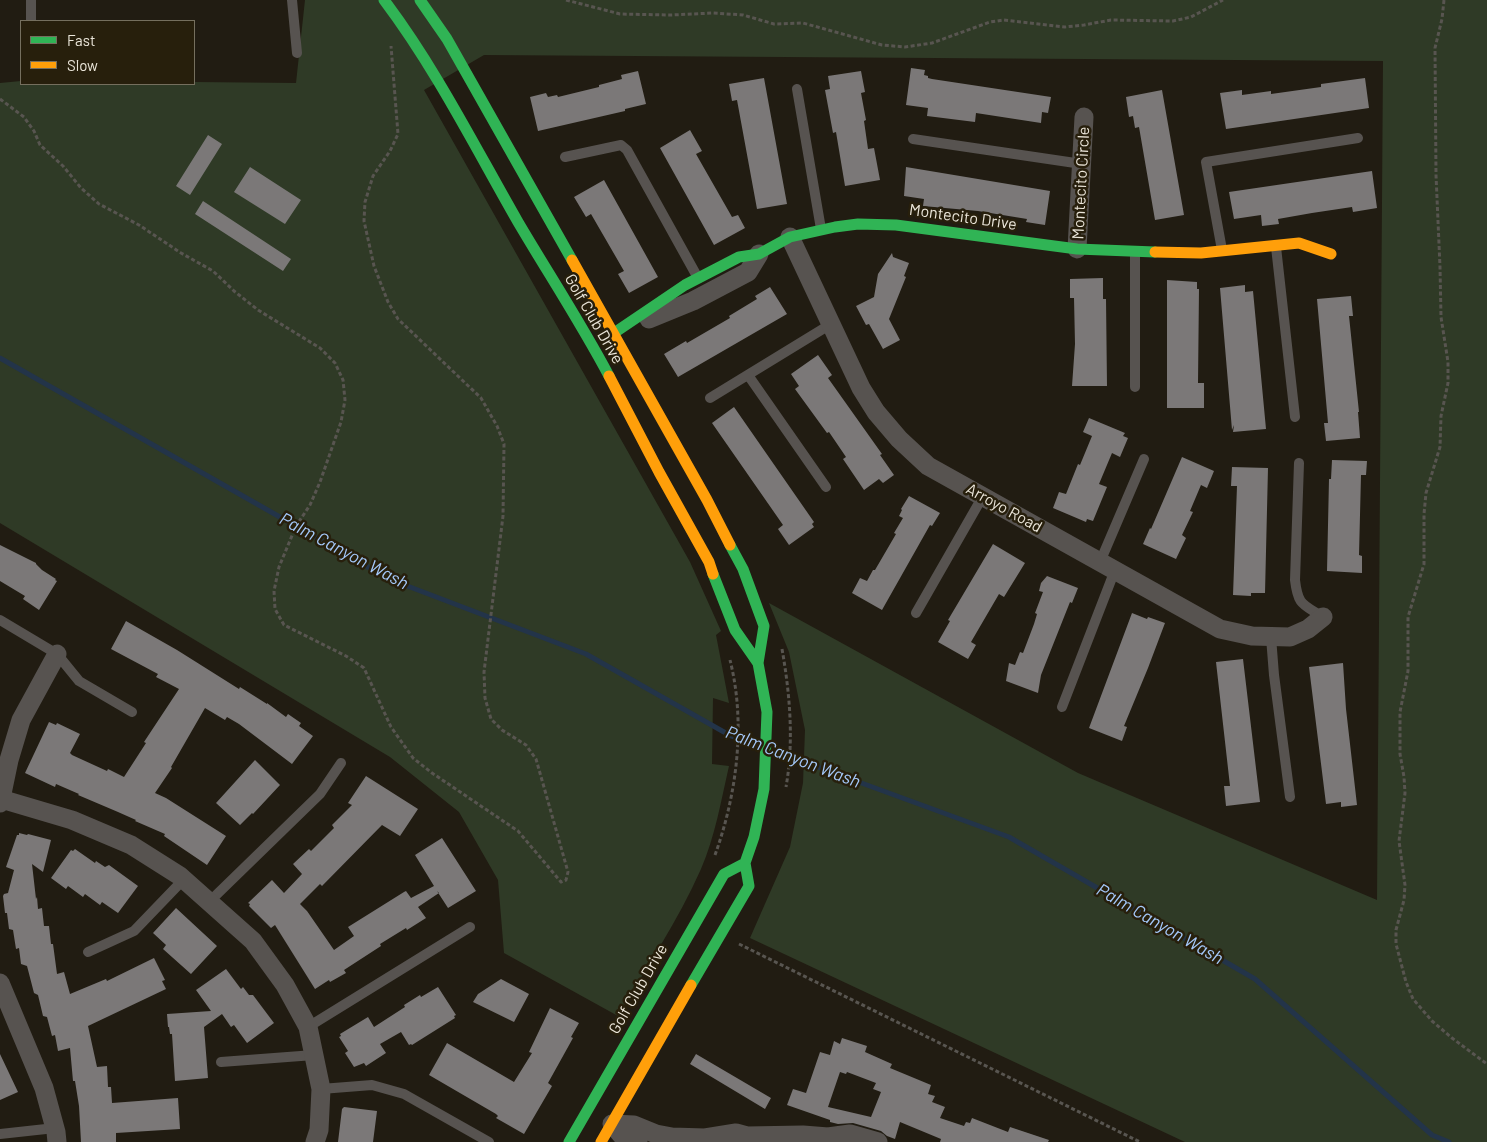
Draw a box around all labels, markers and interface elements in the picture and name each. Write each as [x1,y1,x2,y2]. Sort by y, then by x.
legend [20,20,195,85]
text: Fast [67,31,95,49]
text: Slow [67,56,98,74]
street label: Montecito Circle [1068,126,1094,240]
street label: Montecito Drive [908,200,1018,234]
street label: Golf Club Drive [561,271,627,367]
street label: Arroyo Road [963,479,1045,537]
water label: Palm Canyon Wash [276,508,412,594]
water label: Palm Canyon Wash [722,721,864,793]
water label: Palm Canyon Wash [1093,879,1227,969]
street label: Golf Club Drive [605,941,671,1037]

